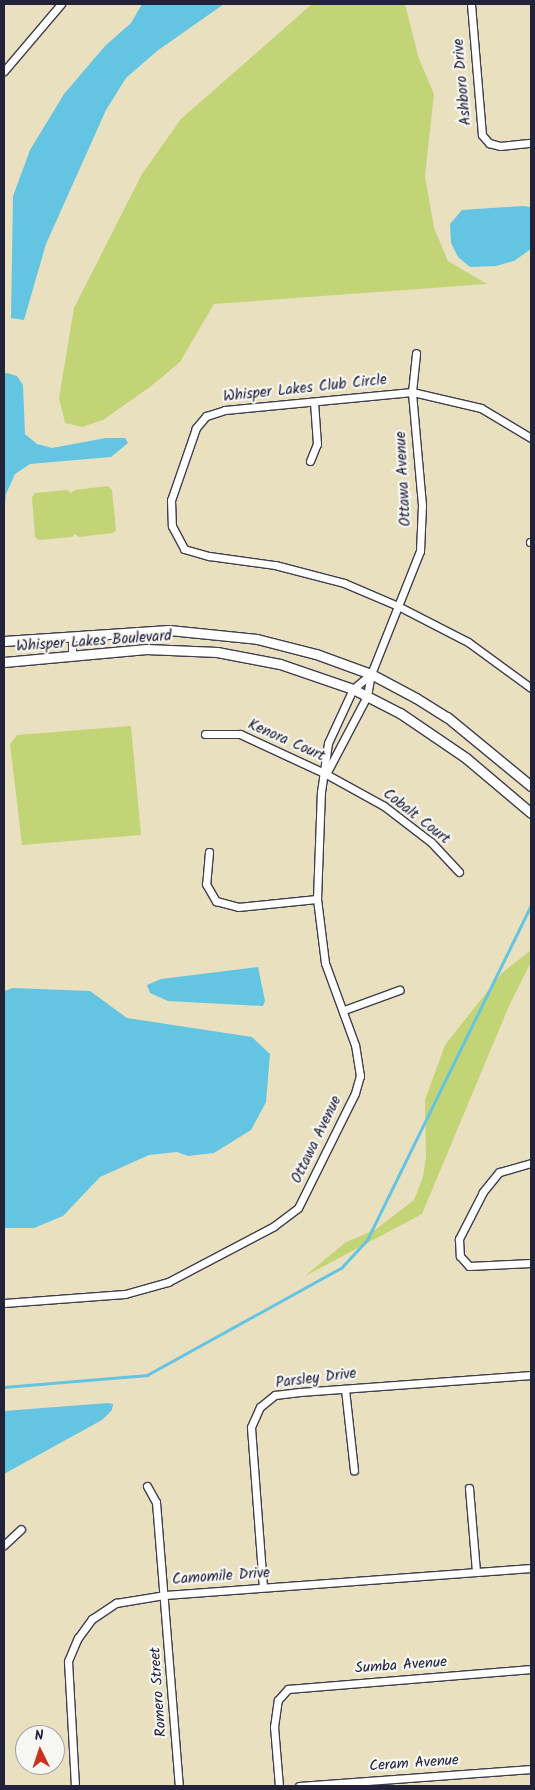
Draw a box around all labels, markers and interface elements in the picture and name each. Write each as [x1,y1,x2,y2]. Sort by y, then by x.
street label: Ashboro Drive [450,38,476,126]
street label: Whisper Lakes Club Circle [222,371,388,407]
street label: Ottawa Avenue [393,431,415,527]
street label: Whisper Lakes Boulevard [16,628,172,656]
street label: Kenora Court [245,716,327,766]
street label: Cobalt Court [379,785,453,849]
street label: Ottawa Avenue [288,1093,346,1187]
street label: Parsley Drive [275,1365,357,1393]
street label: Camomile Drive [171,1565,271,1589]
street label: Romero Street [147,1646,171,1738]
street label: Sumba Avenue [354,1654,448,1678]
north arrow [15,1725,65,1775]
text: N [34,1725,44,1747]
street label: Ceram Avenue [369,1752,459,1776]

